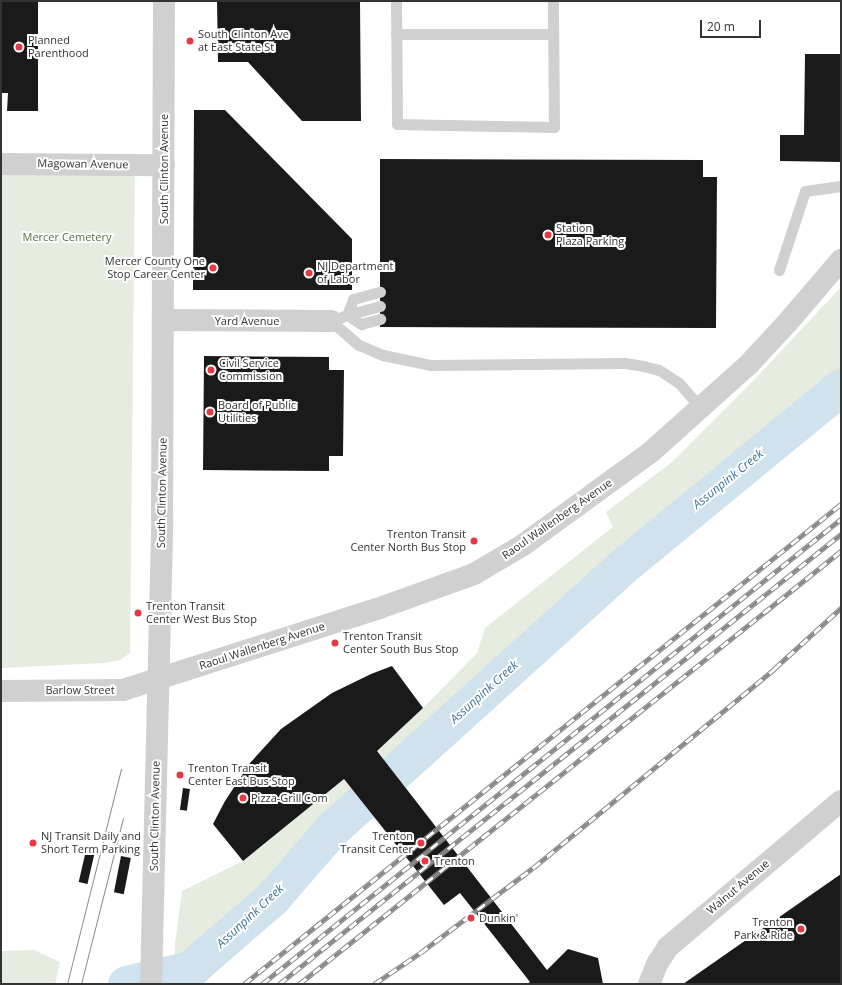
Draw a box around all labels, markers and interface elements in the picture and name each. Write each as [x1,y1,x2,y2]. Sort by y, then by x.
scale bar [702,12,763,38]
text: 20 m [707,18,735,35]
place label: South Clinton Ave at East State St [198,28,289,54]
place label: Planned Parenthood [28,34,89,60]
marker: South Clinton Ave at East State St [185,36,195,46]
marker: Planned Parenthood [13,41,25,53]
street label: South Clinton Avenue [157,114,171,224]
street label: Magowan Avenue [37,157,129,171]
place label: Station Plaza Parking [556,222,624,248]
park label: Mercer Cemetery [23,230,111,244]
marker: Station Plaza Parking [543,230,553,240]
place label: Mercer County One Stop Career Center [105,255,205,281]
place label: NJ Department of Labor [317,260,394,286]
marker: Mercer County One Stop Career Center [208,263,218,273]
marker: NJ Department of Labor [304,268,314,278]
street label: Yard Avenue [215,314,279,328]
place label: Civil Service Commission [219,357,282,383]
marker: Civil Service Commission [206,365,216,375]
place label: Board of Public Utilities [218,399,296,425]
marker: Board of Public Utilities [205,407,215,417]
street label: South Clinton Avenue [154,438,170,548]
water label: Assunpink Creek [690,446,766,512]
street label: Raoul Wallenberg Avenue [499,476,615,562]
place label: Trenton Transit Center North Bus Stop [351,528,466,554]
marker: Trenton Transit Center North Bus Stop [469,536,479,546]
place label: Trenton Transit Center West Bus Stop [146,600,257,626]
marker: Trenton Transit Center West Bus Stop [133,608,143,618]
street label: Raoul Wallenberg Avenue [198,619,326,673]
place label: Trenton Transit Center South Bus Stop [343,630,458,656]
marker: Trenton Transit Center South Bus Stop [330,638,340,648]
water label: Assunpink Creek [447,658,521,726]
street label: Barlow Street [45,683,115,697]
street label: South Clinton Avenue [147,761,163,871]
place label: Trenton Transit Center East Bus Stop [188,762,295,788]
marker: Trenton Transit Center East Bus Stop [175,770,185,780]
place label: Pizza-Grill Com [251,791,328,805]
marker: Pizza-Grill Com [238,793,248,803]
place label: NJ Transit Daily and Short Term Parking [41,830,141,856]
place label: Trenton Transit Center [340,830,413,856]
marker: NJ Transit Daily and Short Term Parking [28,838,38,848]
marker: Trenton Transit Center [416,838,426,848]
place label: Trenton [434,854,475,868]
marker: Trenton [419,855,431,867]
street label: Walnut Avenue [704,857,772,917]
water label: Assunpink Creek [214,881,286,951]
place label: Dunkin' [479,911,518,925]
marker: Dunkin' [466,913,476,923]
place label: Trenton Park & Ride [734,916,793,942]
marker: Trenton Park & Ride [796,924,806,934]

